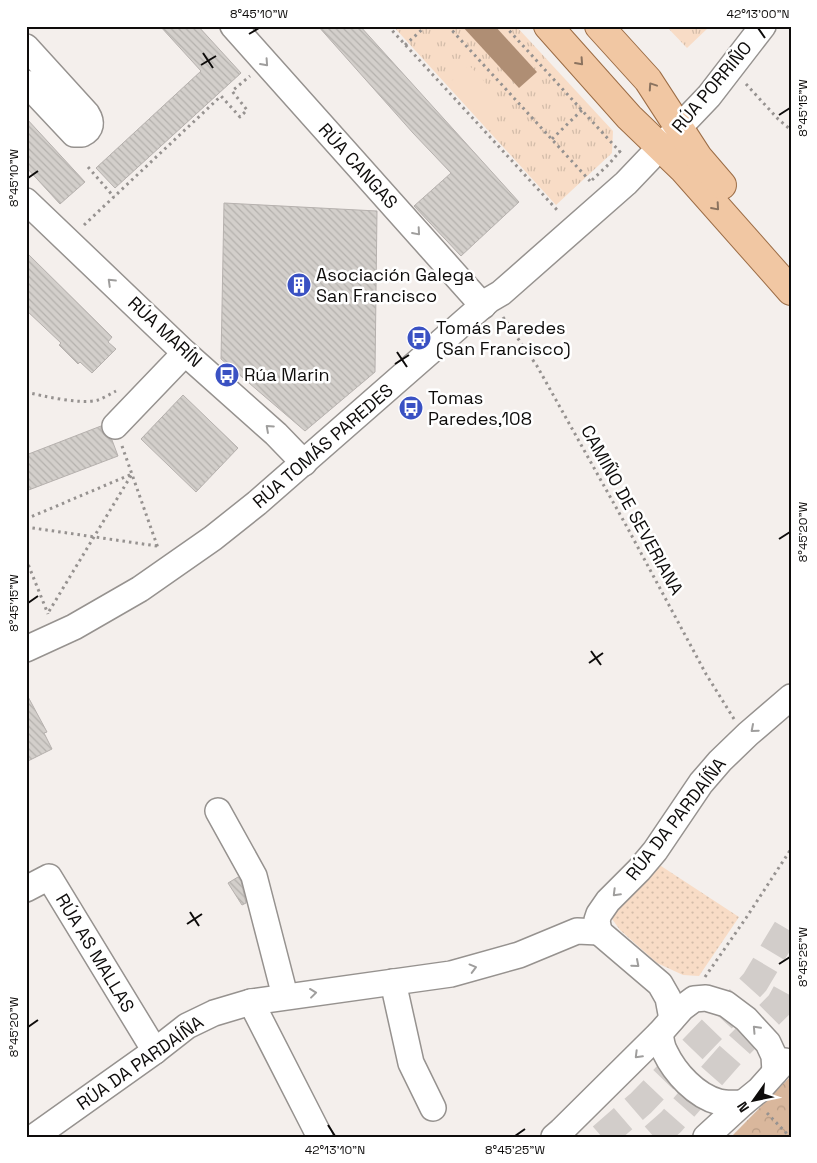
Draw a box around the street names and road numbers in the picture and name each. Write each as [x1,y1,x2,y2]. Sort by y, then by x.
street label: RÚA PORRIÑO [667,36,757,137]
street label: RÚA CANGAS [314,118,403,213]
street label: RÚA MARÍN [123,291,207,372]
street label: RÚA TOMÁS PAREDES [248,378,398,513]
street label: CAMIÑO DE SEVERIANA [576,421,689,599]
street label: RÚA DA PARDAÍÑA [620,753,731,885]
street label: RÚA AS MALLAS [51,889,140,1016]
street label: RÚA DA PARDAÍÑA [72,1010,208,1115]

